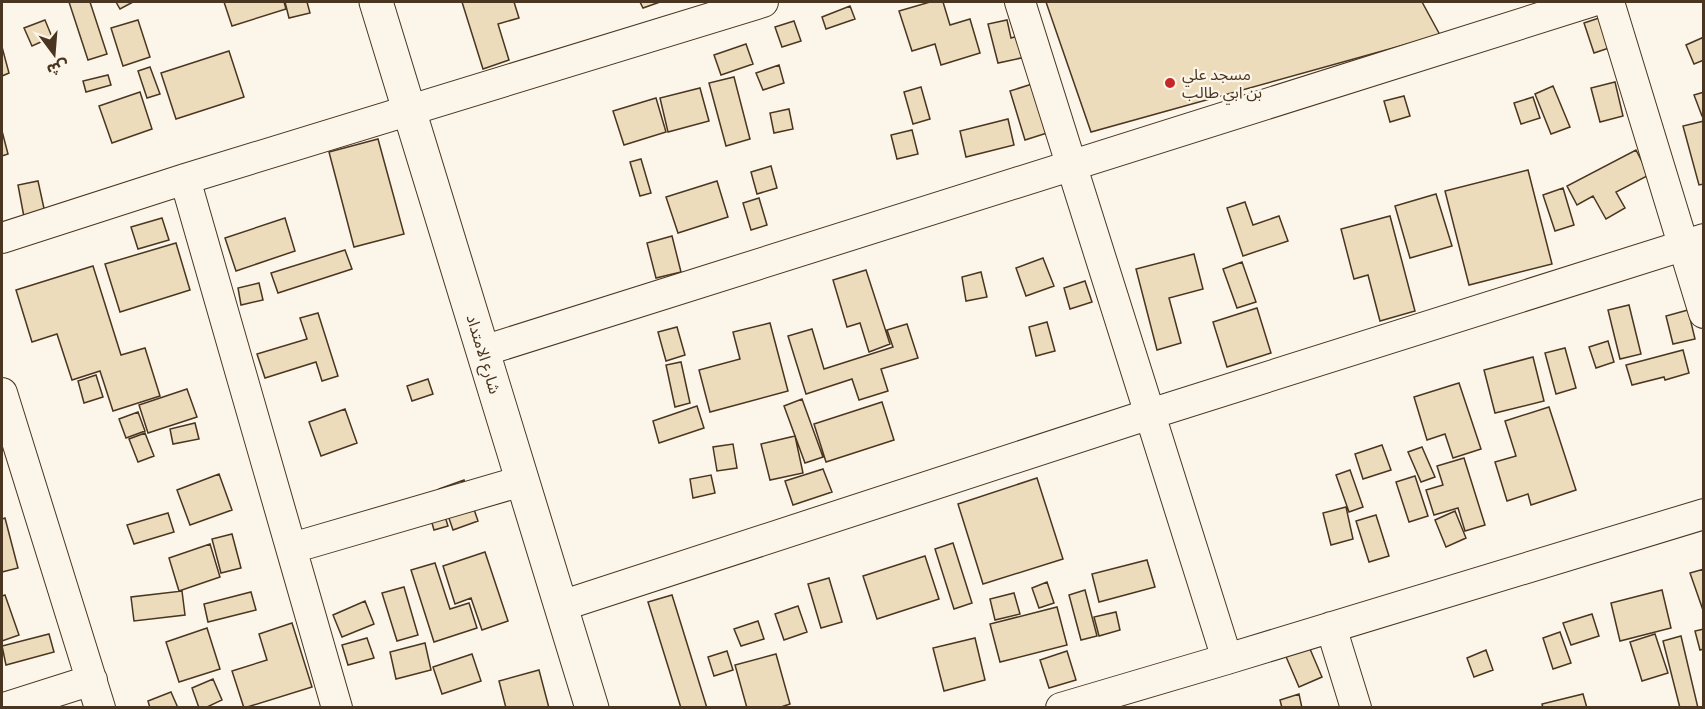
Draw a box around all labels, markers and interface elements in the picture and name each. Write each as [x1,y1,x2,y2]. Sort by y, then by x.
north arrow [24,24,84,84]
text: ش [45,56,71,81]
place label: مسجد علي بن ابي طالب [1182,64,1262,105]
marker: مسجد علي بن ابي طالب [1163,76,1177,90]
street label: شارع الامتداد [460,312,506,397]

